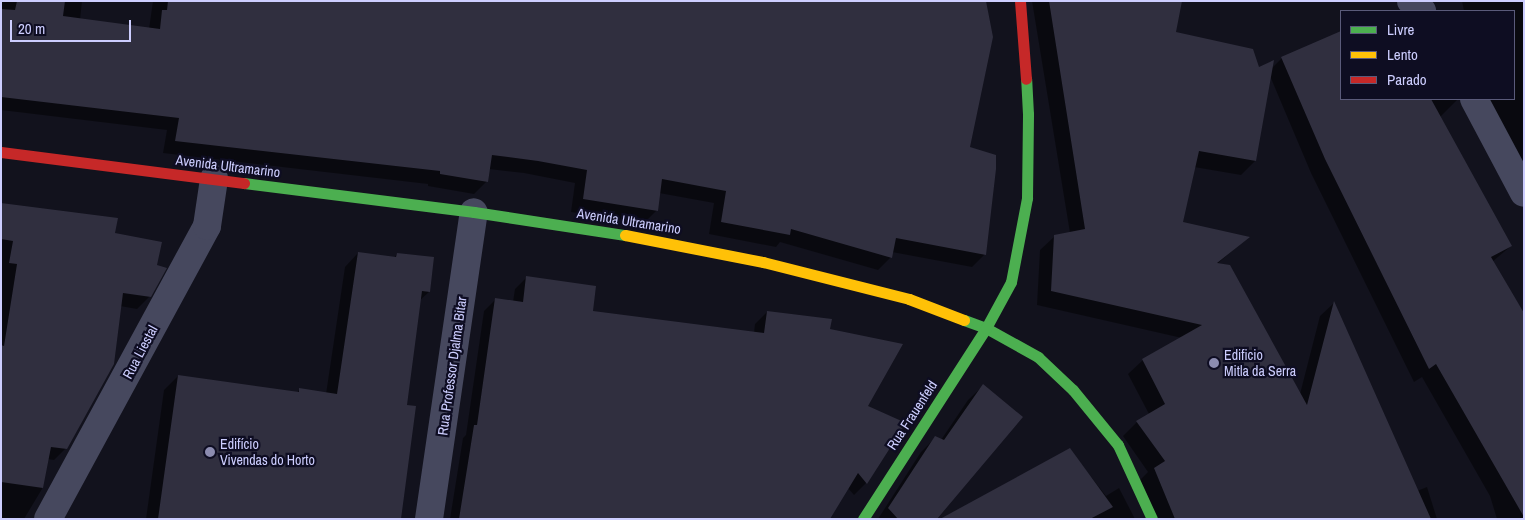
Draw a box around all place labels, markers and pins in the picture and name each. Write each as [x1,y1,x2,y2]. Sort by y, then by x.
place label: Edificio Mitla da Serra [1224,347,1296,380]
marker: Edificio Mitla da Serra [1208,357,1220,369]
place label: Edifício Vivendas do Horto [220,436,315,468]
marker: Edifício Vivendas do Horto [204,446,216,458]

